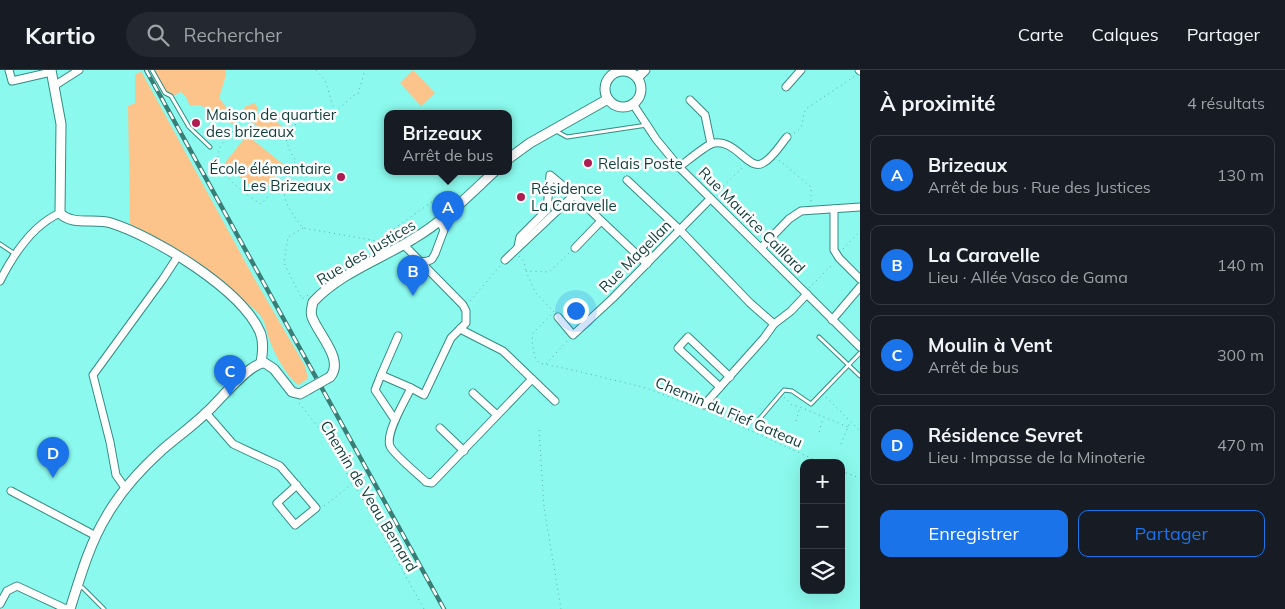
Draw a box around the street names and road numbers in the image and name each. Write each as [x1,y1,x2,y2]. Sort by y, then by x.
street label: Rue Maurice Caillard [695,163,809,277]
street label: Rue des Justices [313,215,419,289]
street label: Rue Magellan [595,216,675,296]
street label: Chemin du Fief Gateau [652,372,806,452]
street label: Chemin de Veau Bernard [316,417,422,575]

